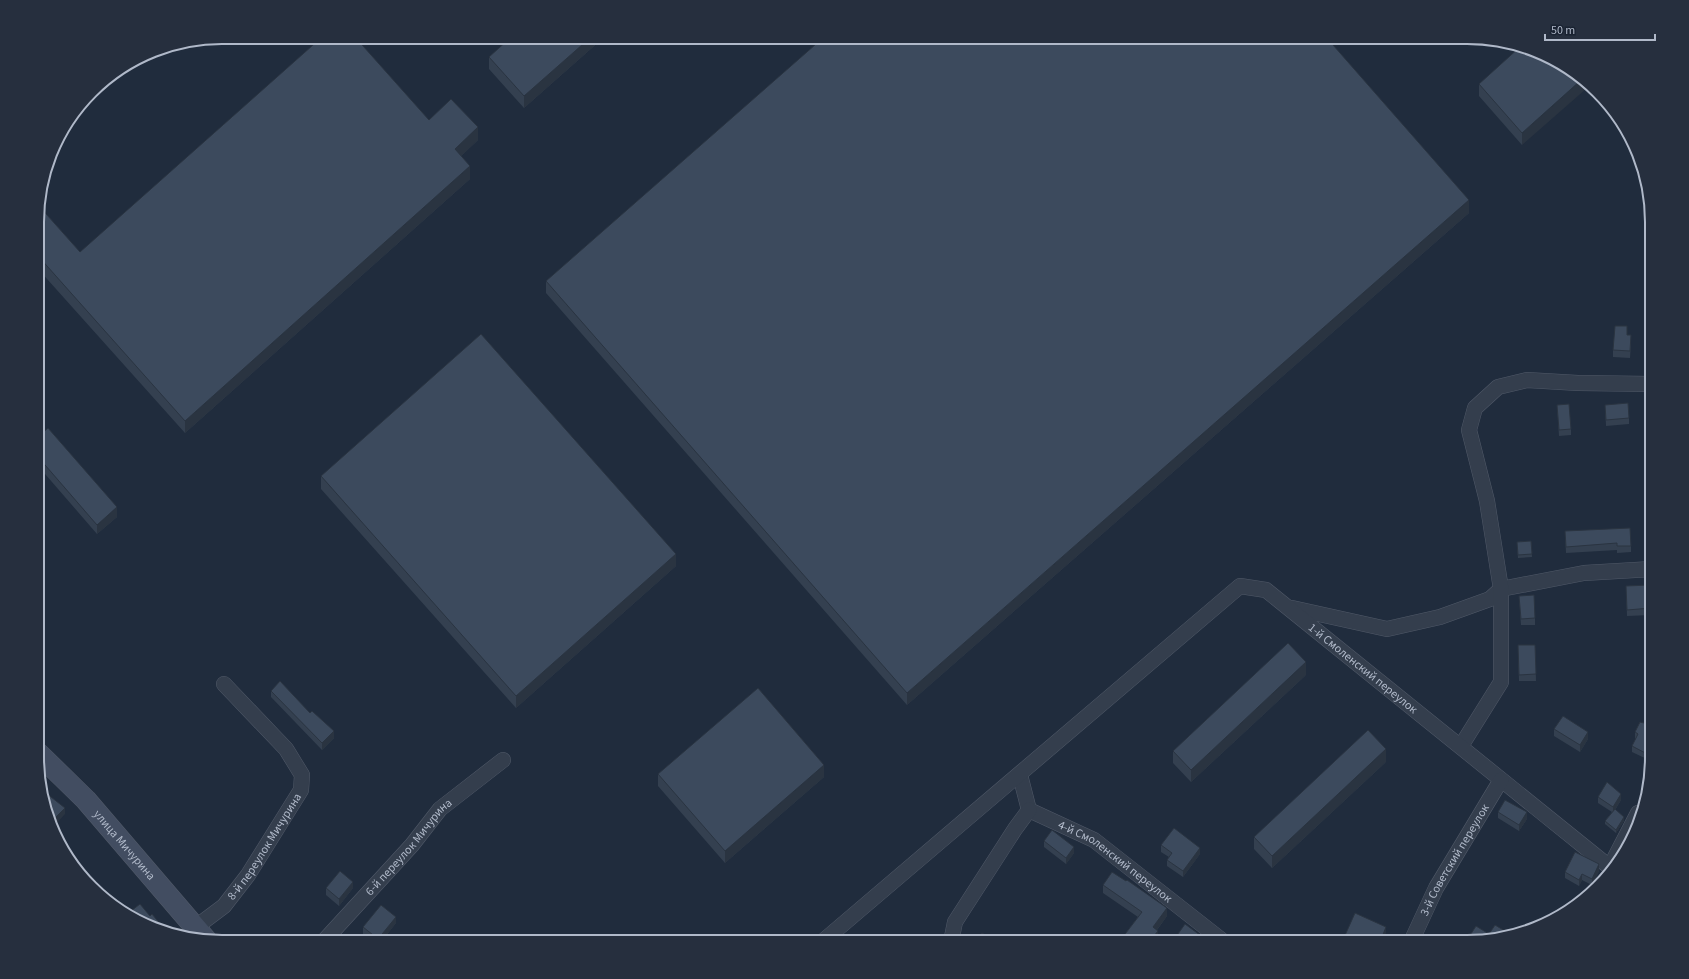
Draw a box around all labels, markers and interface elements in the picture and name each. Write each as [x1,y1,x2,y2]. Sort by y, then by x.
scale bar [1545,16,1655,42]
text: 50 m [1551,22,1575,39]
street label: 1-й Смоленский переулок [1304,619,1421,718]
street label: 8-й переулок Мичурина [224,790,306,904]
street label: 6-й переулок Мичурина [362,795,456,900]
street label: 3-й Советский переулок [1416,801,1494,919]
street label: улица Мичурина [89,807,159,884]
street label: 4-й Смоленский переулок [1055,817,1176,907]

